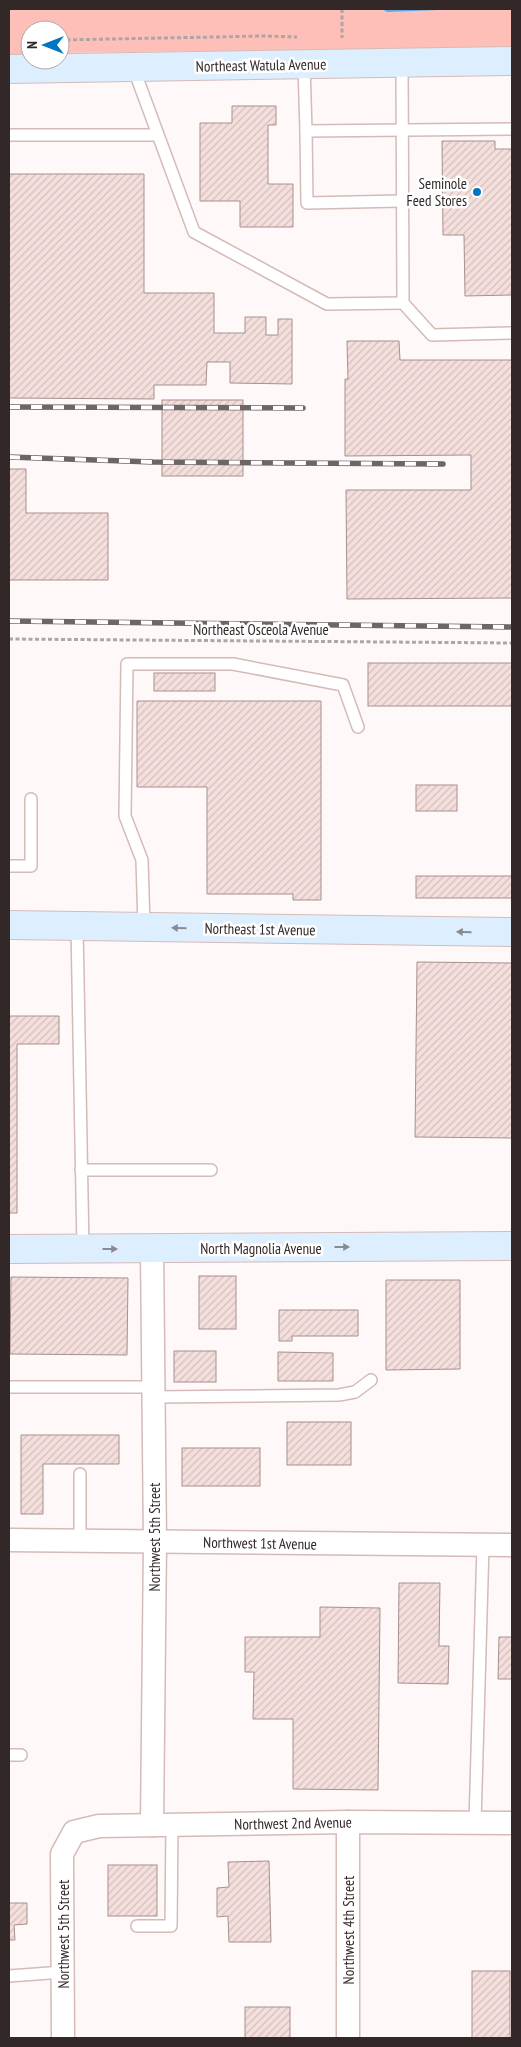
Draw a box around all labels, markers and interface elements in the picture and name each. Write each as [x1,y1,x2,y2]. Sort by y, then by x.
north arrow [20,20,70,70]
text: N [23,41,41,49]
street label: Northeast Watula Avenue [196,54,326,76]
place label: Seminole Feed Stores [407,174,467,210]
marker: Seminole Feed Stores [471,186,483,198]
street label: Northeast Osceola Avenue [193,620,329,639]
street label: Northeast 1st Avenue [204,919,316,939]
one-way arrow [170,924,186,932]
one-way arrow [455,928,471,936]
street label: North Magnolia Avenue [200,1239,322,1258]
one-way arrow [335,1243,351,1251]
one-way arrow [102,1245,118,1253]
street label: Northwest 5th Street [145,1483,164,1591]
street label: Northwest 1st Avenue [203,1533,317,1553]
street label: Northwest 2nd Avenue [234,1812,352,1834]
street label: Northwest 4th Street [339,1876,358,1984]
street label: Northwest 5th Street [54,1880,73,1988]

